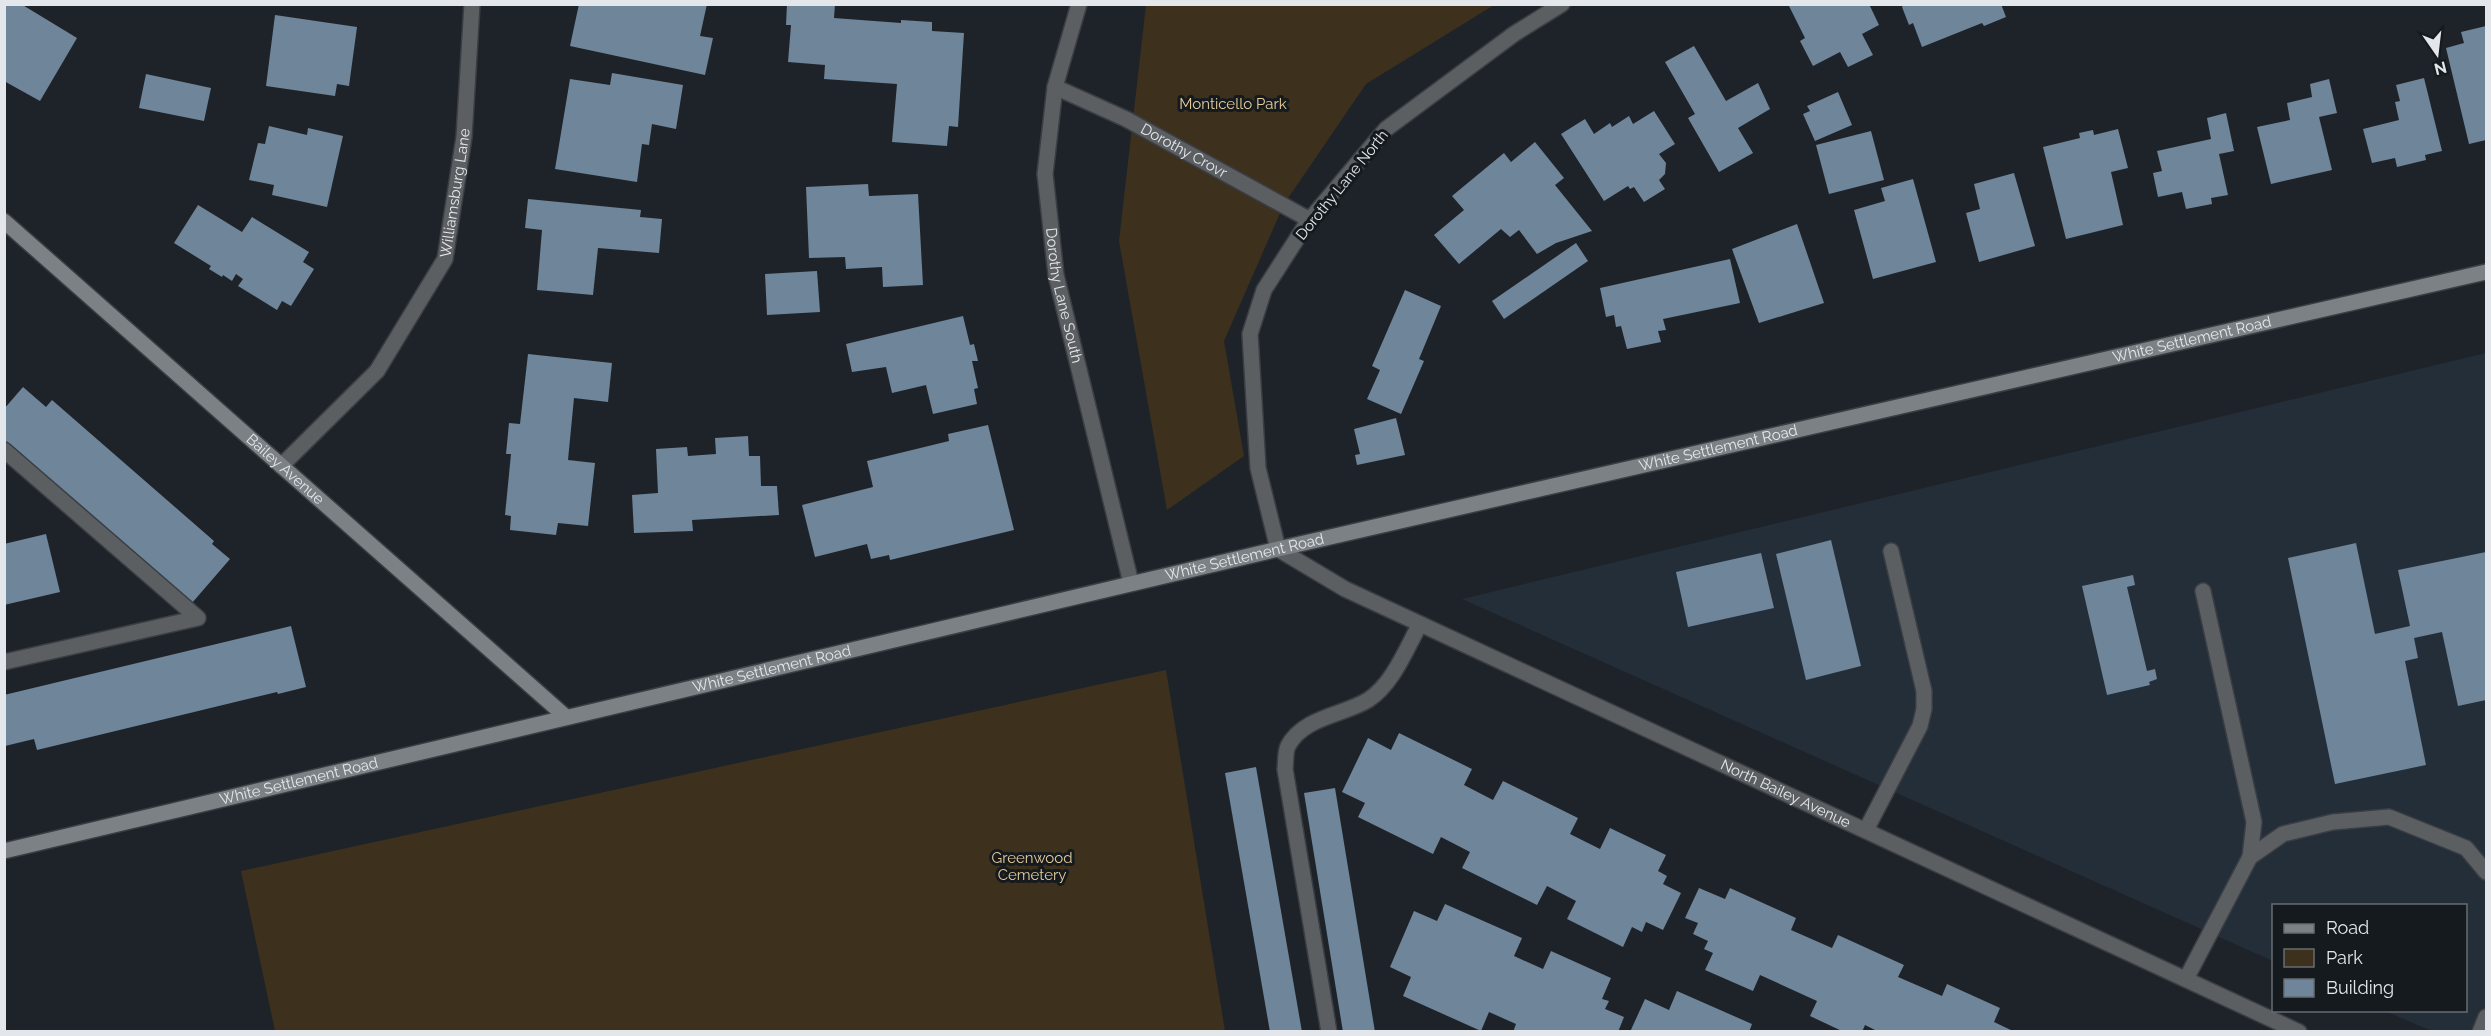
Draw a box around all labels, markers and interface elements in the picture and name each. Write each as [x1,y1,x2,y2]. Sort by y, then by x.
north arrow [2407,24,2467,84]
text: N [2432,57,2449,79]
park label: Monticello Park [1179,95,1287,113]
street label: Dorothy Crovr [1138,120,1231,182]
street label: Dorothy Lane North [1292,126,1392,244]
street label: Williamsburg Lane [436,128,474,259]
street label: Dorothy Lane South [1042,227,1086,365]
street label: White Settlement Road [2111,313,2273,366]
street label: White Settlement Road [1637,421,1799,475]
street label: Bailey Avenue [242,430,328,508]
street label: White Settlement Road [1164,530,1326,584]
street label: White Settlement Road [691,642,853,696]
street label: White Settlement Road [218,754,380,809]
street label: North Bailey Avenue [1718,756,1854,832]
park label: Greenwood Cemetery [991,849,1073,884]
legend [2272,904,2467,1012]
text: Road [2326,917,2369,938]
text: Park [2326,947,2363,968]
text: Building [2326,977,2394,998]

